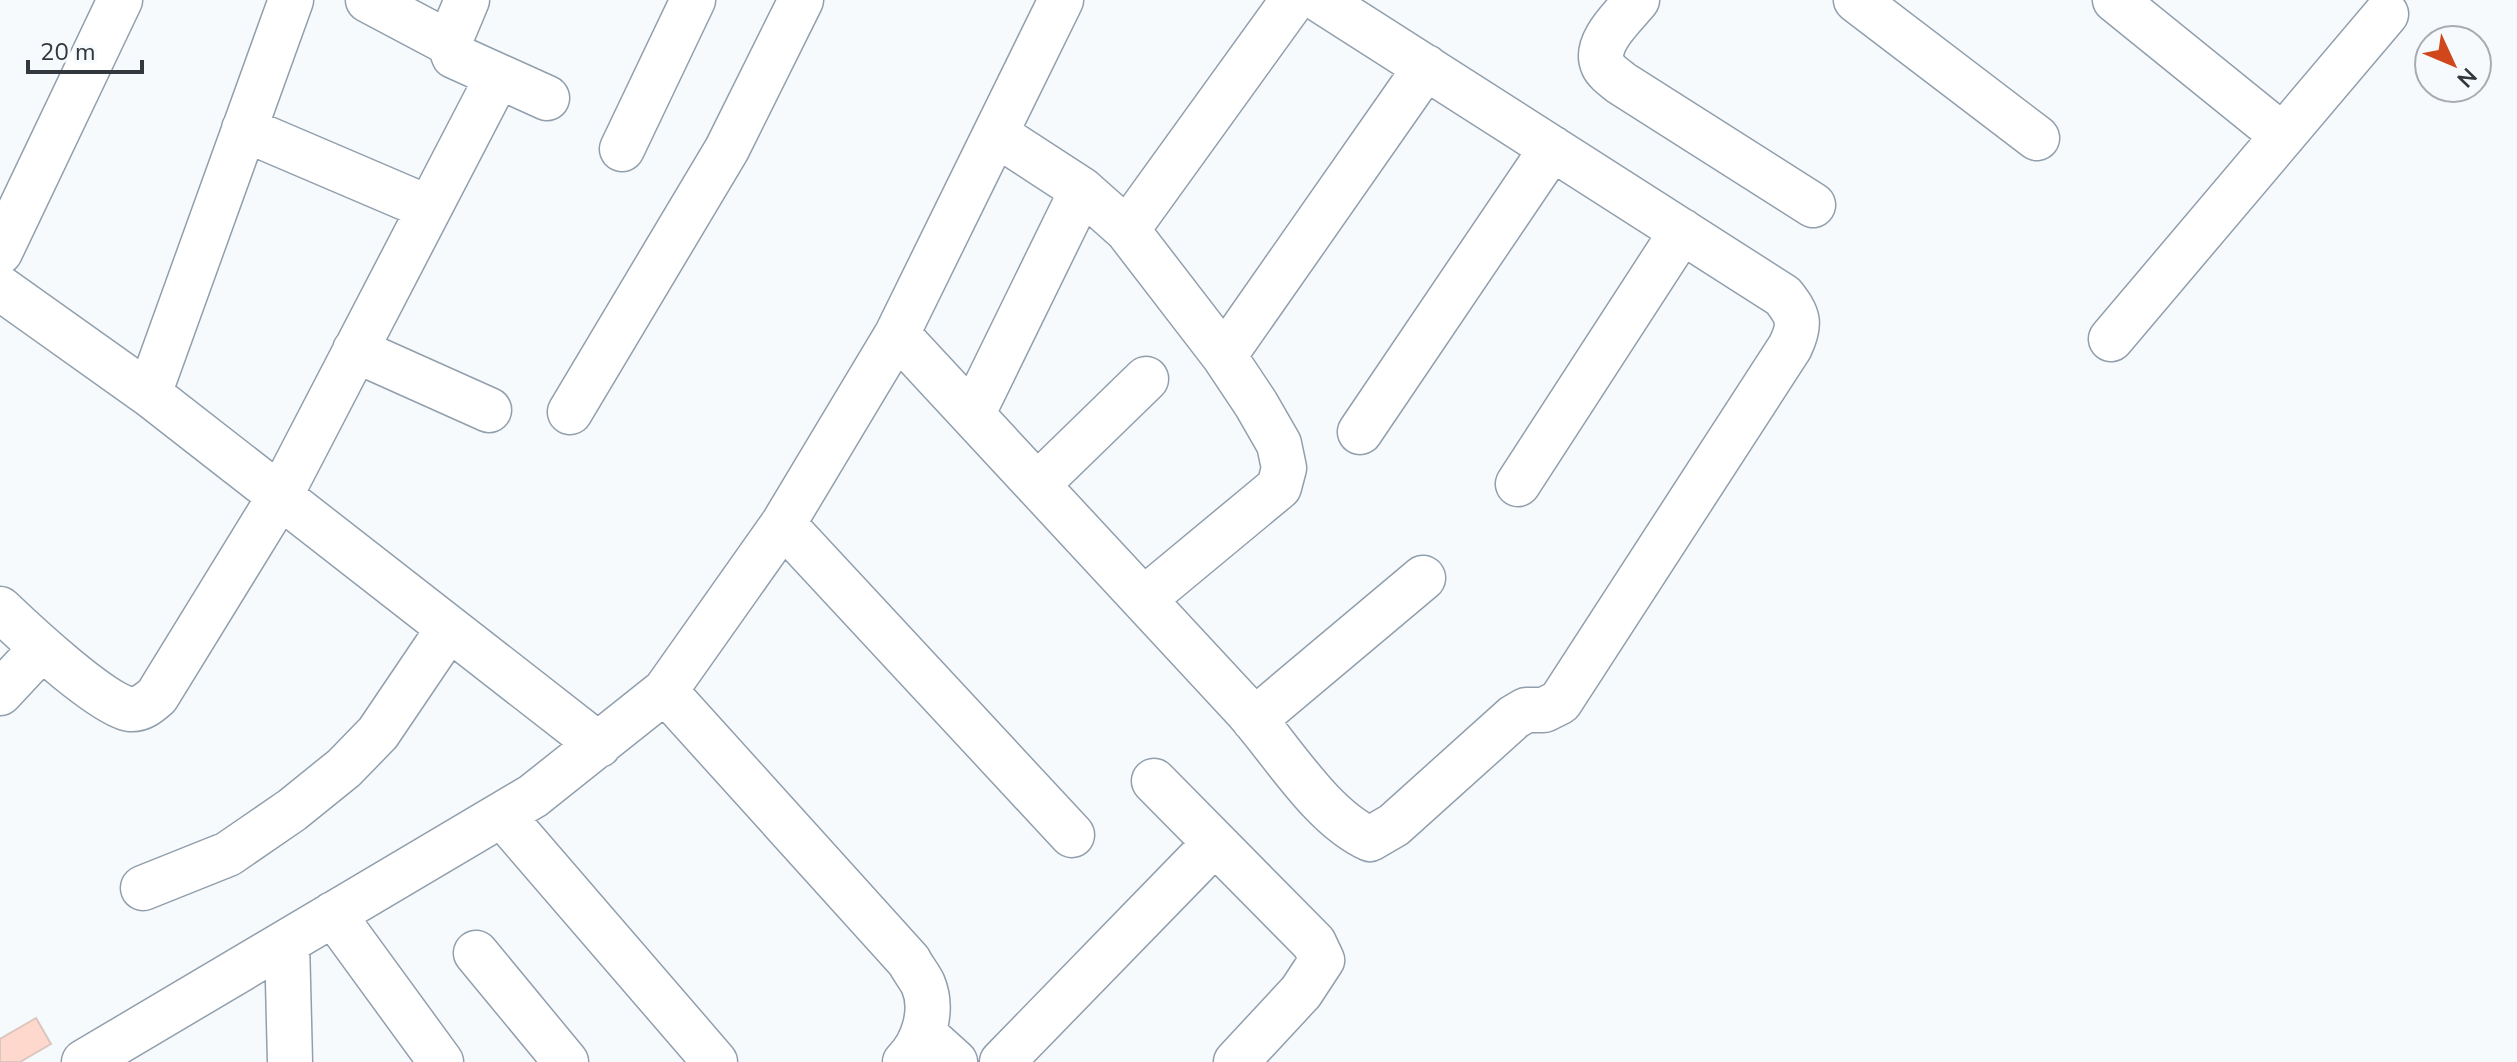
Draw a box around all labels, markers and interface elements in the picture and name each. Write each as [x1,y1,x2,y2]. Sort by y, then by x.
scale bar [28,24,142,74]
north arrow [2413,24,2493,104]
text: 20 m [40,36,96,68]
text: N [2450,61,2483,94]

